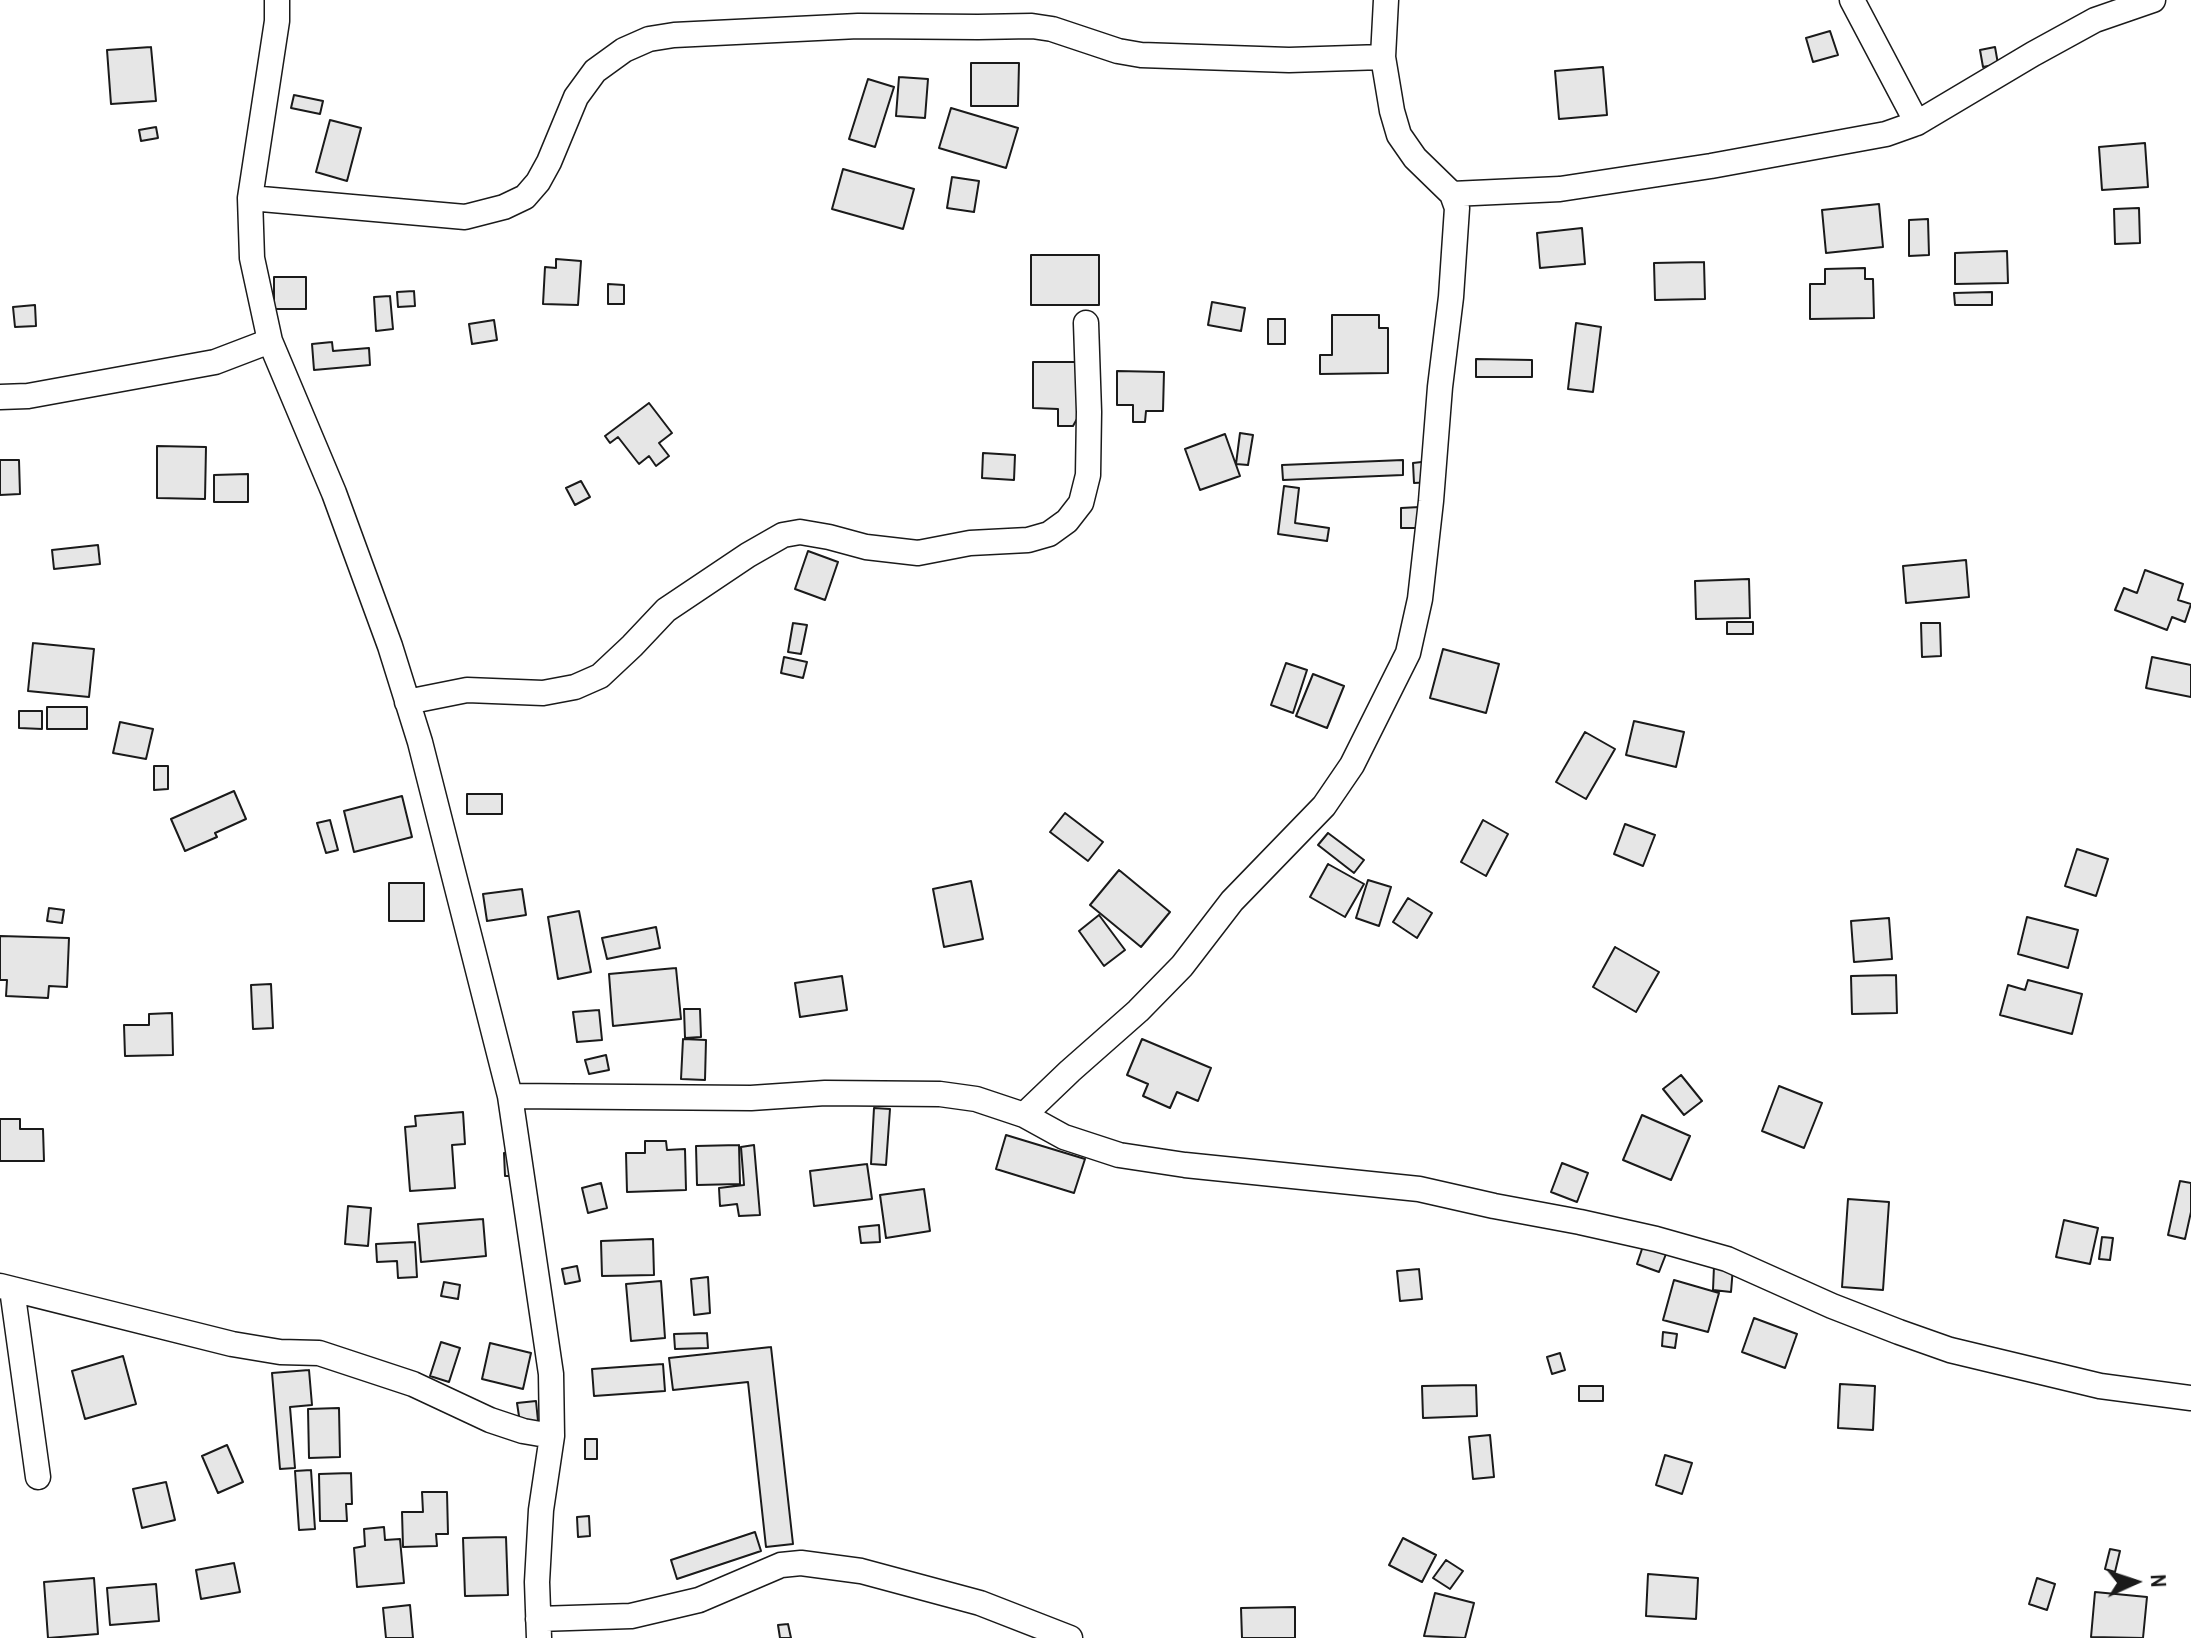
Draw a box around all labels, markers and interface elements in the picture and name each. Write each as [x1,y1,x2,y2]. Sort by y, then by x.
north arrow [2095,1542,2175,1622]
text: N [2144,1573,2174,1588]

